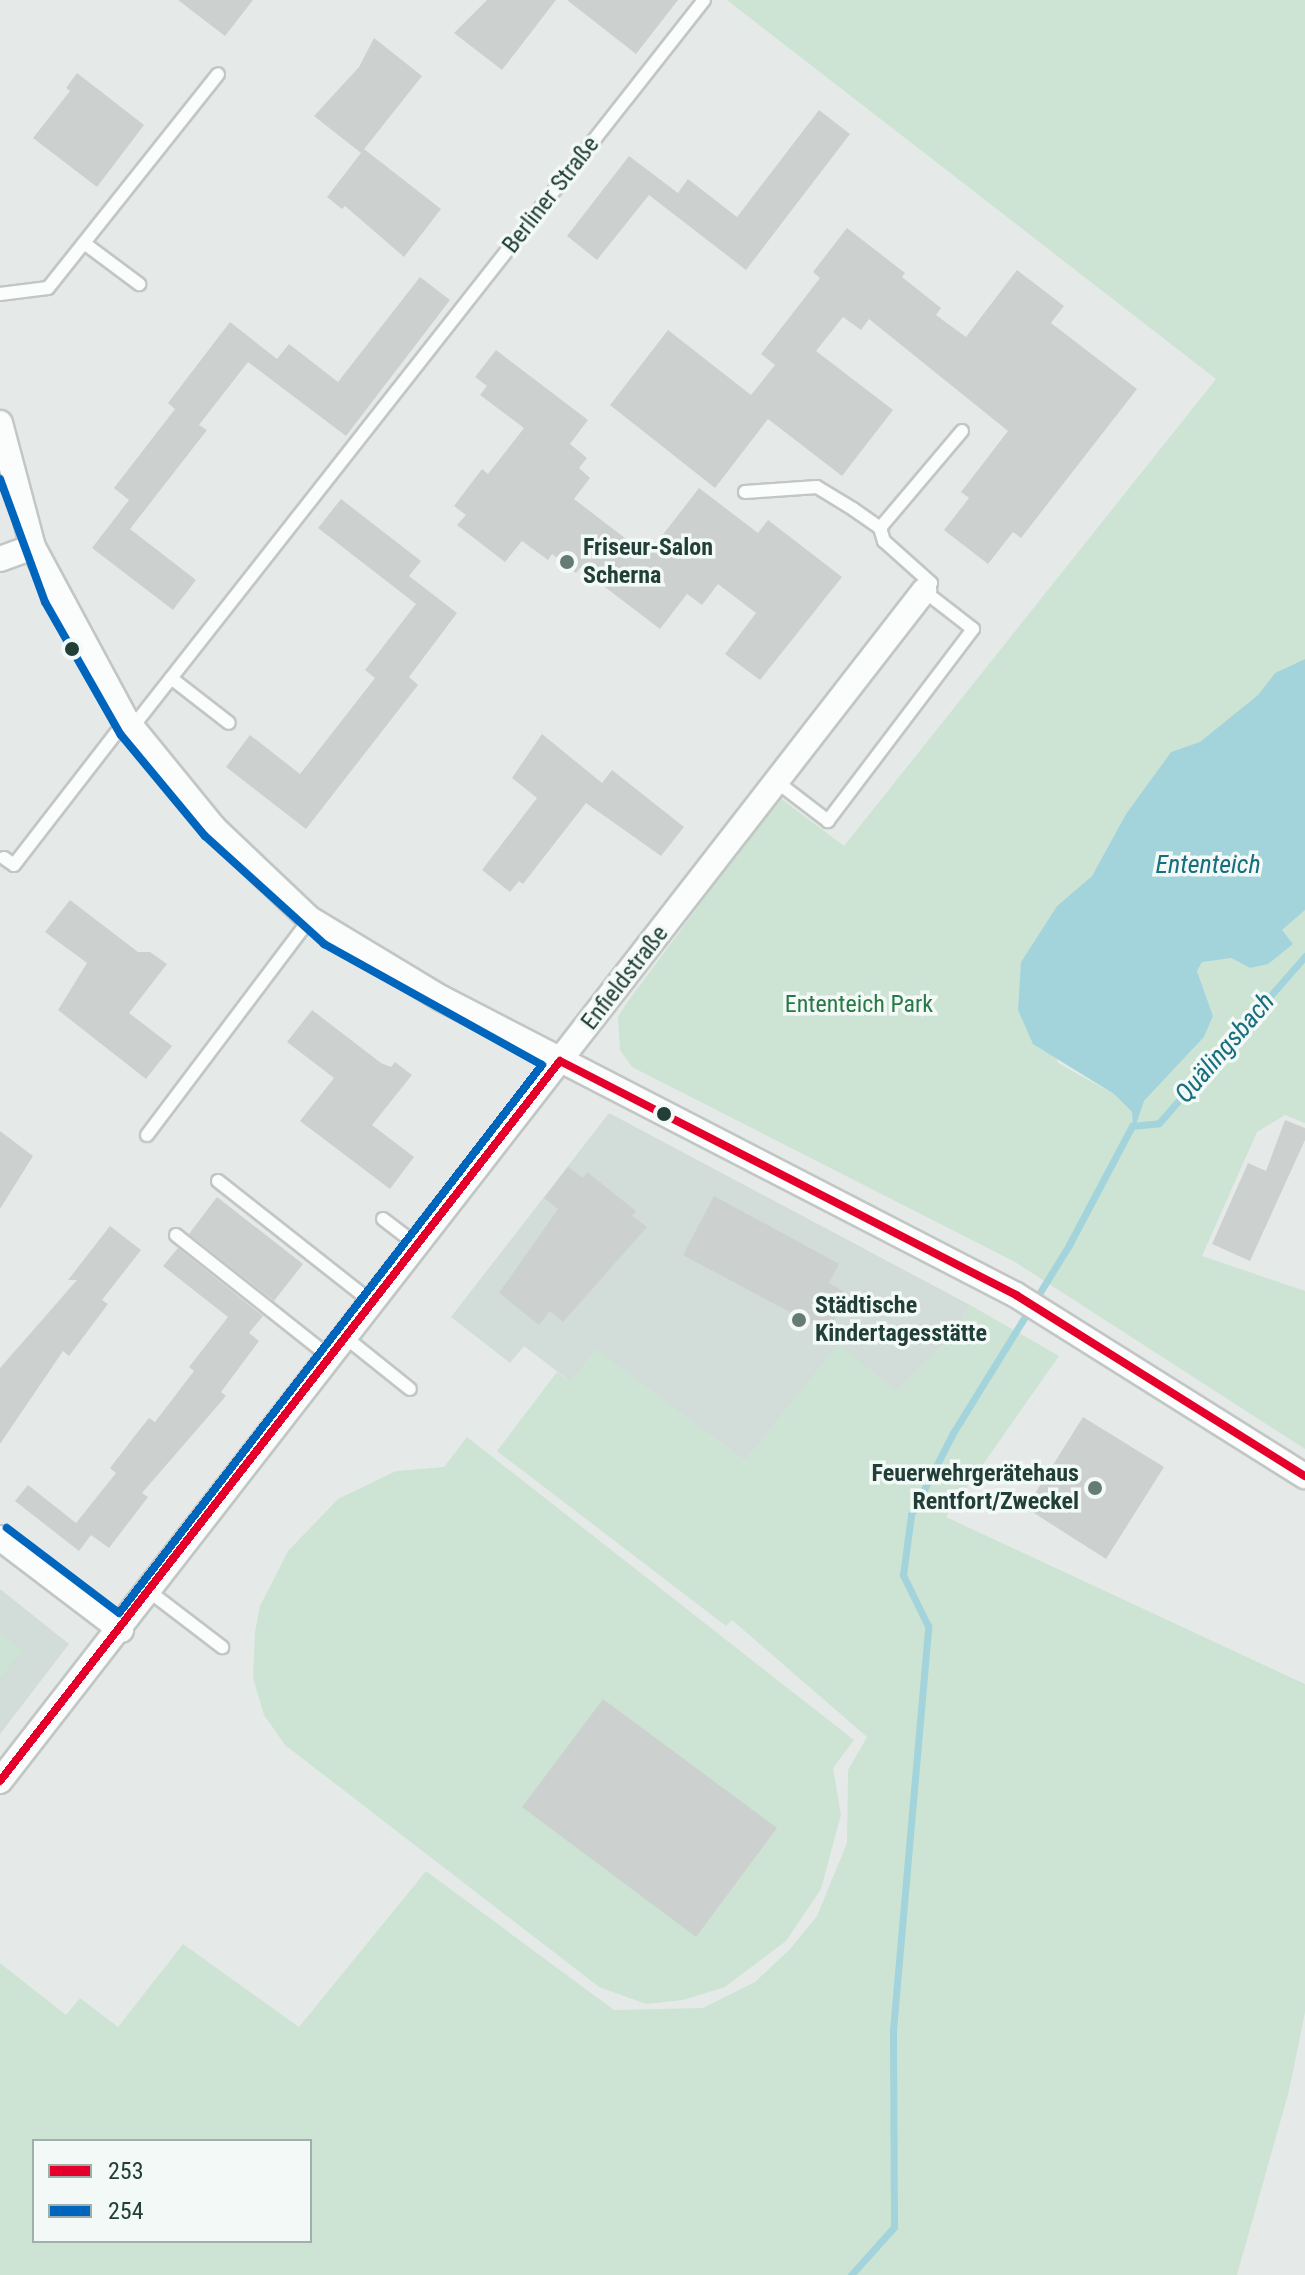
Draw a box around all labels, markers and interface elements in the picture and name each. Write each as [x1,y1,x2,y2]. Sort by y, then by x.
street label: Berliner Straße [497,131,605,259]
place label: Friseur-Salon Scherna [583,534,713,590]
marker: Friseur-Salon Scherna [558,553,576,571]
unlabelled marker [64,641,80,657]
water label: Ententeich [1155,849,1261,881]
street label: Enfieldstraße [575,920,675,1036]
water label: Quälingsbach [1169,987,1281,1109]
park label: Ententeich Park [785,991,933,1019]
unlabelled marker [656,1106,672,1122]
place label: Städtische Kindertagesstätte [815,1292,987,1348]
marker: Städtische Kindertagesstätte [790,1311,808,1329]
place label: Feuerwehrgerätehaus Rentfort/Zweckel [872,1460,1079,1516]
marker: Feuerwehrgerätehaus Rentfort/Zweckel [1086,1479,1104,1497]
legend [32,2139,312,2243]
text: 253 [108,2157,144,2185]
text: 254 [108,2197,144,2225]

